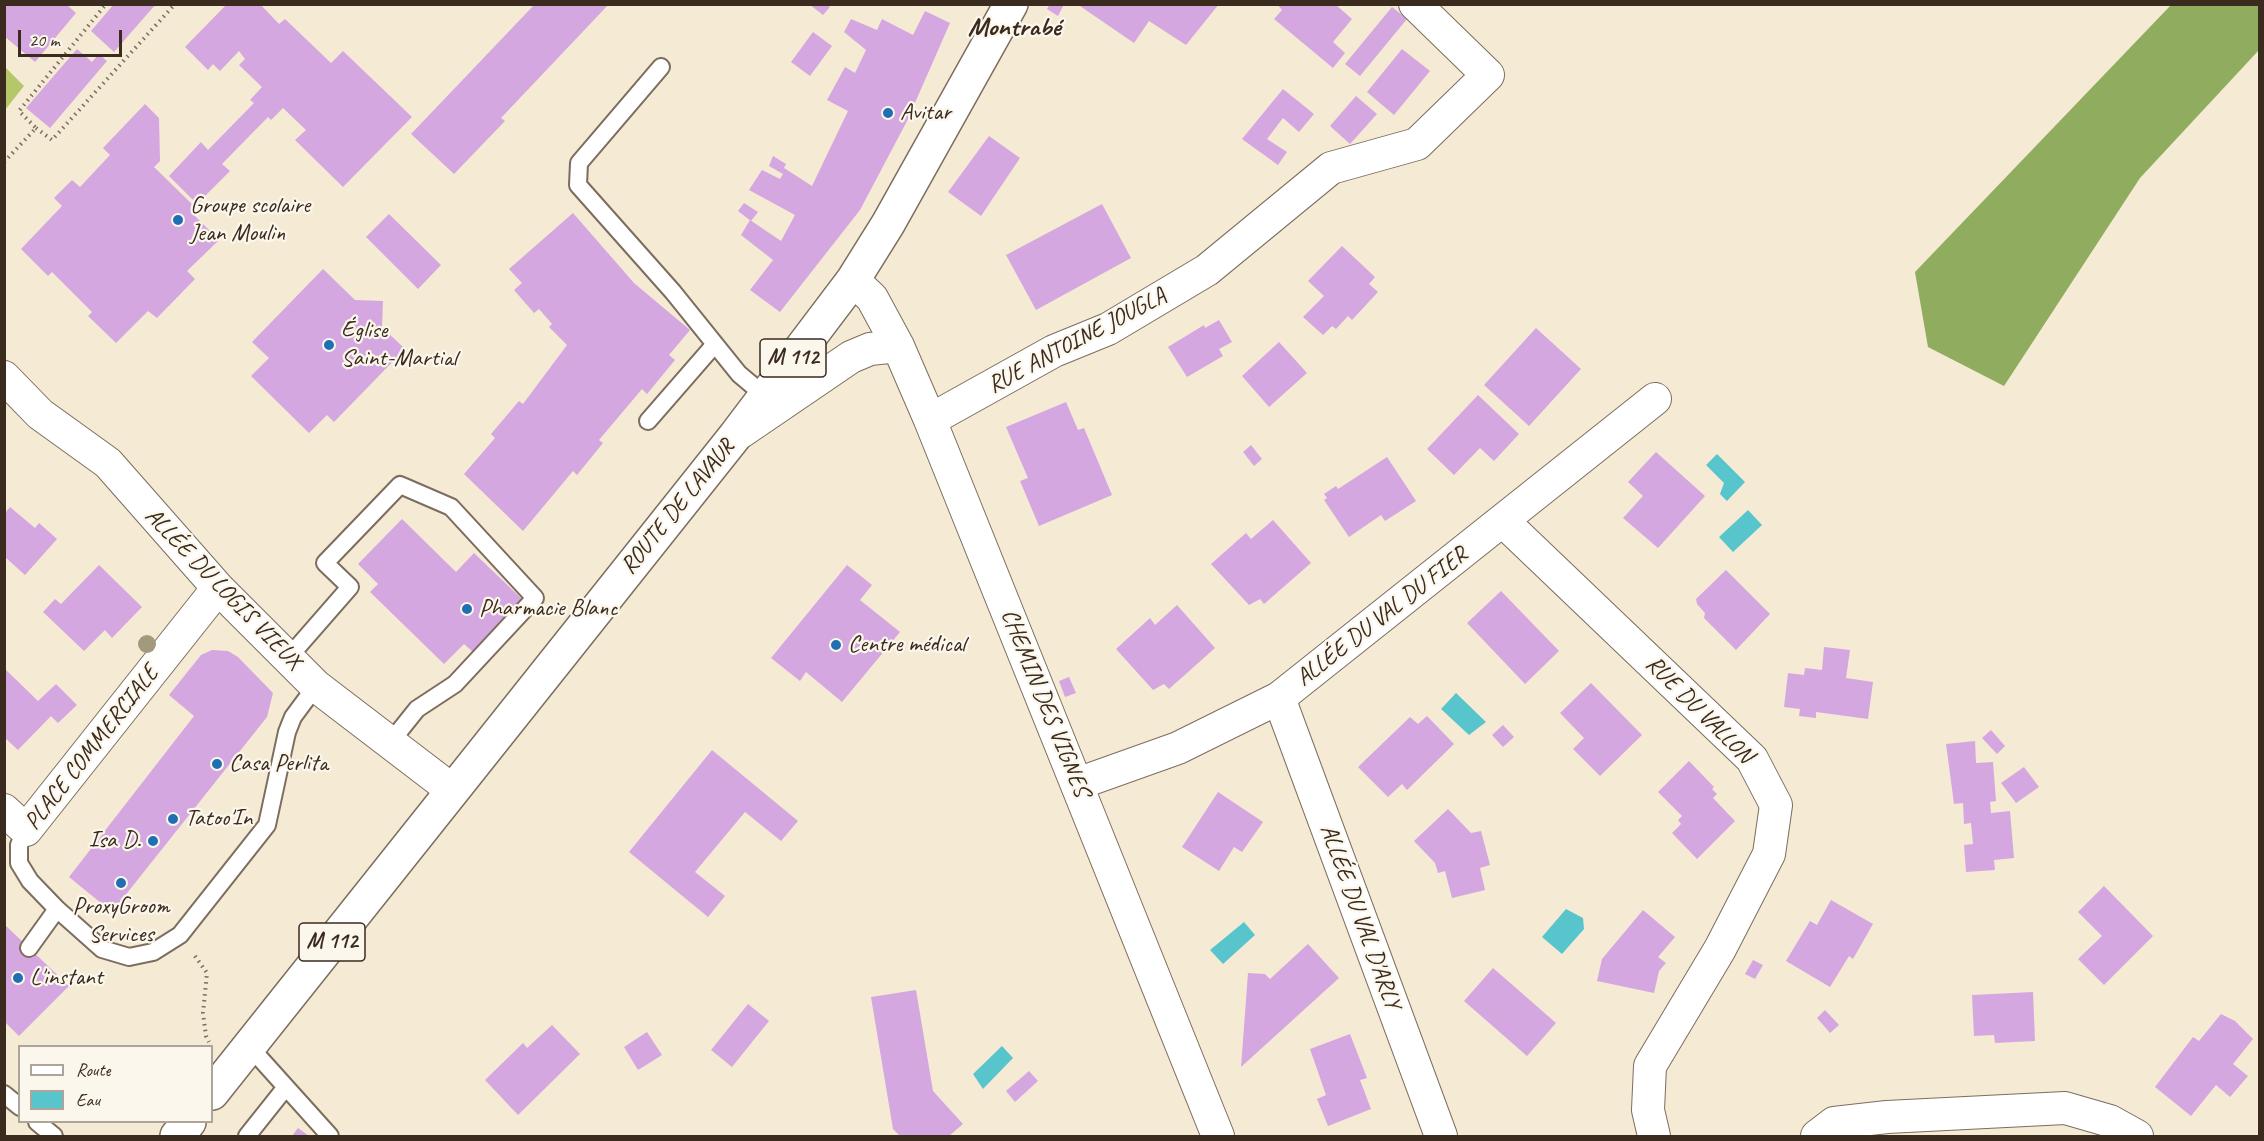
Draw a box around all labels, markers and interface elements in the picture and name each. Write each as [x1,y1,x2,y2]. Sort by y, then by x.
district label: Montrabé [968,12,1060,44]
scale bar [21,18,124,56]
text: 20 m [29,29,60,51]
place label: Avitar [900,99,951,127]
marker: Avitar [881,106,895,120]
place label: Groupe scolaire Jean Moulin [190,192,310,248]
marker: Groupe scolaire Jean Moulin [171,213,185,227]
street label: RUE ANTOINE JOUGLA [983,282,1171,400]
place label: Église Saint-Martial [341,317,457,373]
marker: Église Saint-Martial [322,338,336,352]
road number: M 112 [760,339,826,377]
street label: ROUTE DE LAVAUR [615,434,741,580]
street label: ALLÉE DU LOGIS VIEUX [138,502,308,676]
street label: ALLÉE DU VAL DU FIER [1291,541,1473,693]
place label: Pharmacie Blanc [479,595,617,623]
marker: Pharmacie Blanc [460,602,474,616]
street label: CHEMIN DES VIGNES [994,605,1096,801]
place label: Centre médical [848,631,965,659]
marker: Centre médical [829,638,843,652]
street label: RUE DU VALLON [1639,650,1759,770]
street label: PLACE COMMERCIALE [19,660,165,836]
place label: Casa Perlita [229,750,328,778]
marker: Casa Perlita [210,757,224,771]
place label: Tatoo'In [185,805,252,833]
marker: Tatoo'In [166,812,180,826]
street label: ALLÉE DU VAL D'ARLY [1313,821,1407,1013]
place label: Isa D. [89,827,141,855]
marker: Isa D. [146,834,160,848]
marker: ProxyGroom Services [114,876,128,890]
place label: ProxyGroom Services [73,893,169,949]
road number: M 112 [299,923,365,961]
place label: L'instant [30,964,103,992]
marker: L'instant [11,971,25,985]
legend [18,1045,213,1123]
text: Route [76,1059,110,1081]
text: Eau [76,1089,100,1111]

